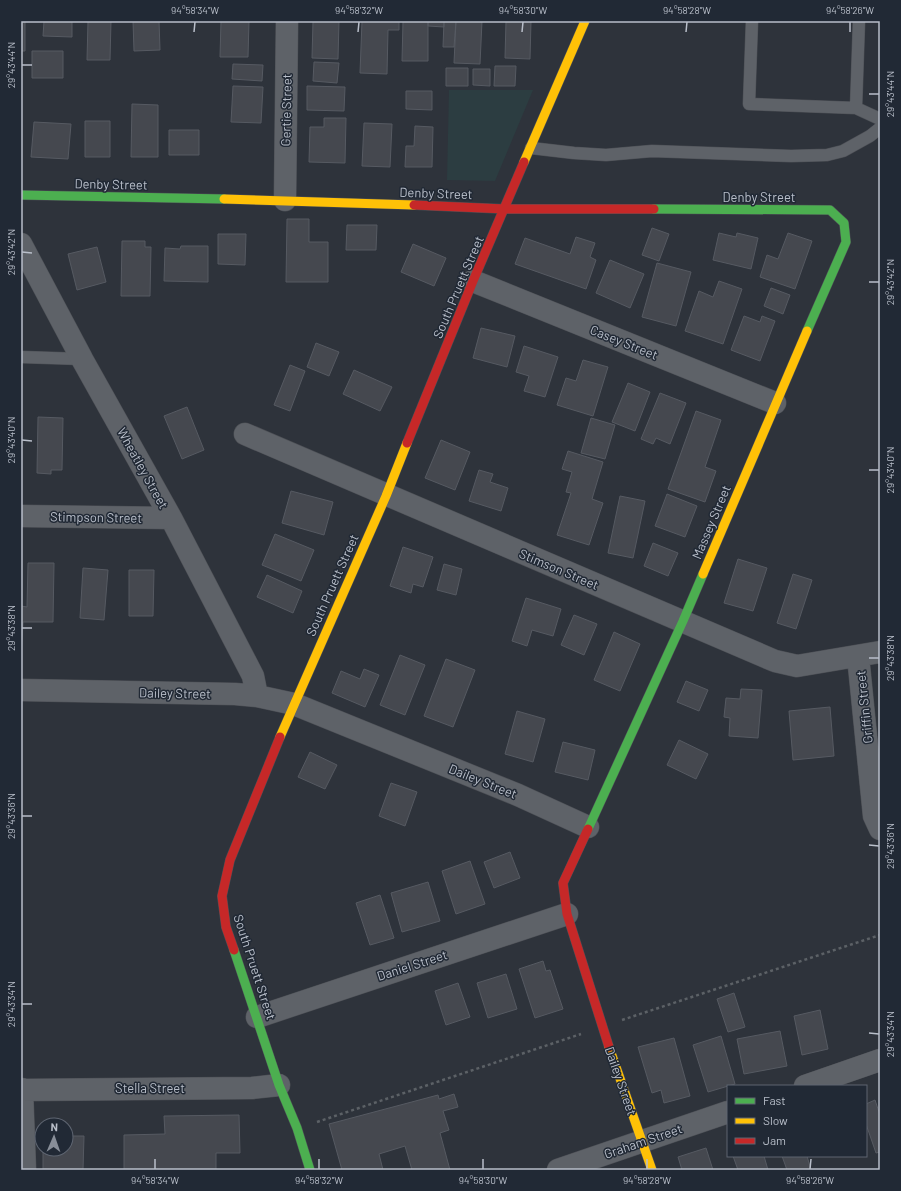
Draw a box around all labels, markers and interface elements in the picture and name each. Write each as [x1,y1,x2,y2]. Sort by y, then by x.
text: 94°58'34"W [171,4,219,16]
text: 94°58'32"W [335,4,383,16]
text: 94°58'30"W [499,4,547,16]
text: 94°58'28"W [663,4,711,16]
text: 94°58'26"W [826,4,874,16]
text: 29°43'44"N [5,42,17,88]
text: 29°43'44"N [884,71,896,117]
street label: Gertie Street [277,73,295,147]
street label: Denby Street [74,175,148,193]
street label: Denby Street [399,184,473,202]
street label: Denby Street [722,189,796,205]
text: 29°43'42"N [5,229,17,275]
street label: South Pruett Street [429,233,487,341]
text: 29°43'42"N [884,259,896,305]
street label: Casey Street [588,321,660,363]
text: 29°43'40"N [5,417,17,463]
street label: Wheatley Street [114,425,172,511]
text: 29°43'40"N [884,447,896,493]
street label: Massey Street [688,482,734,562]
street label: Stimpson Street [50,508,142,526]
street label: South Pruett Street [302,532,362,638]
street label: Stimson Street [517,545,601,593]
text: 29°43'38"N [5,605,17,651]
text: 29°43'38"N [884,635,896,681]
street label: Griffin Street [852,670,876,744]
street label: Dailey Street [139,684,211,702]
street label: Dailey Street [447,760,519,802]
text: 29°43'36"N [5,793,17,839]
text: 29°43'36"N [884,823,896,869]
street label: South Pruett Street [230,912,280,1022]
street label: Daniel Street [375,946,449,984]
text: 29°43'34"N [5,981,17,1027]
text: 29°43'34"N [884,1011,896,1057]
street label: Dailey Street [602,1044,640,1118]
street label: Stella Street [115,1080,185,1096]
legend [727,1085,867,1157]
text: Fast [763,1093,786,1107]
text: Slow [763,1113,788,1127]
north arrow [34,1117,74,1157]
text: N [50,1120,58,1133]
street label: Graham Street [602,1120,684,1162]
text: Jam [763,1133,786,1147]
text: 94°58'34"W [131,1174,179,1186]
text: 94°58'32"W [295,1174,343,1186]
text: 94°58'30"W [459,1174,507,1186]
text: 94°58'28"W [623,1174,671,1186]
text: 94°58'26"W [786,1174,834,1186]

